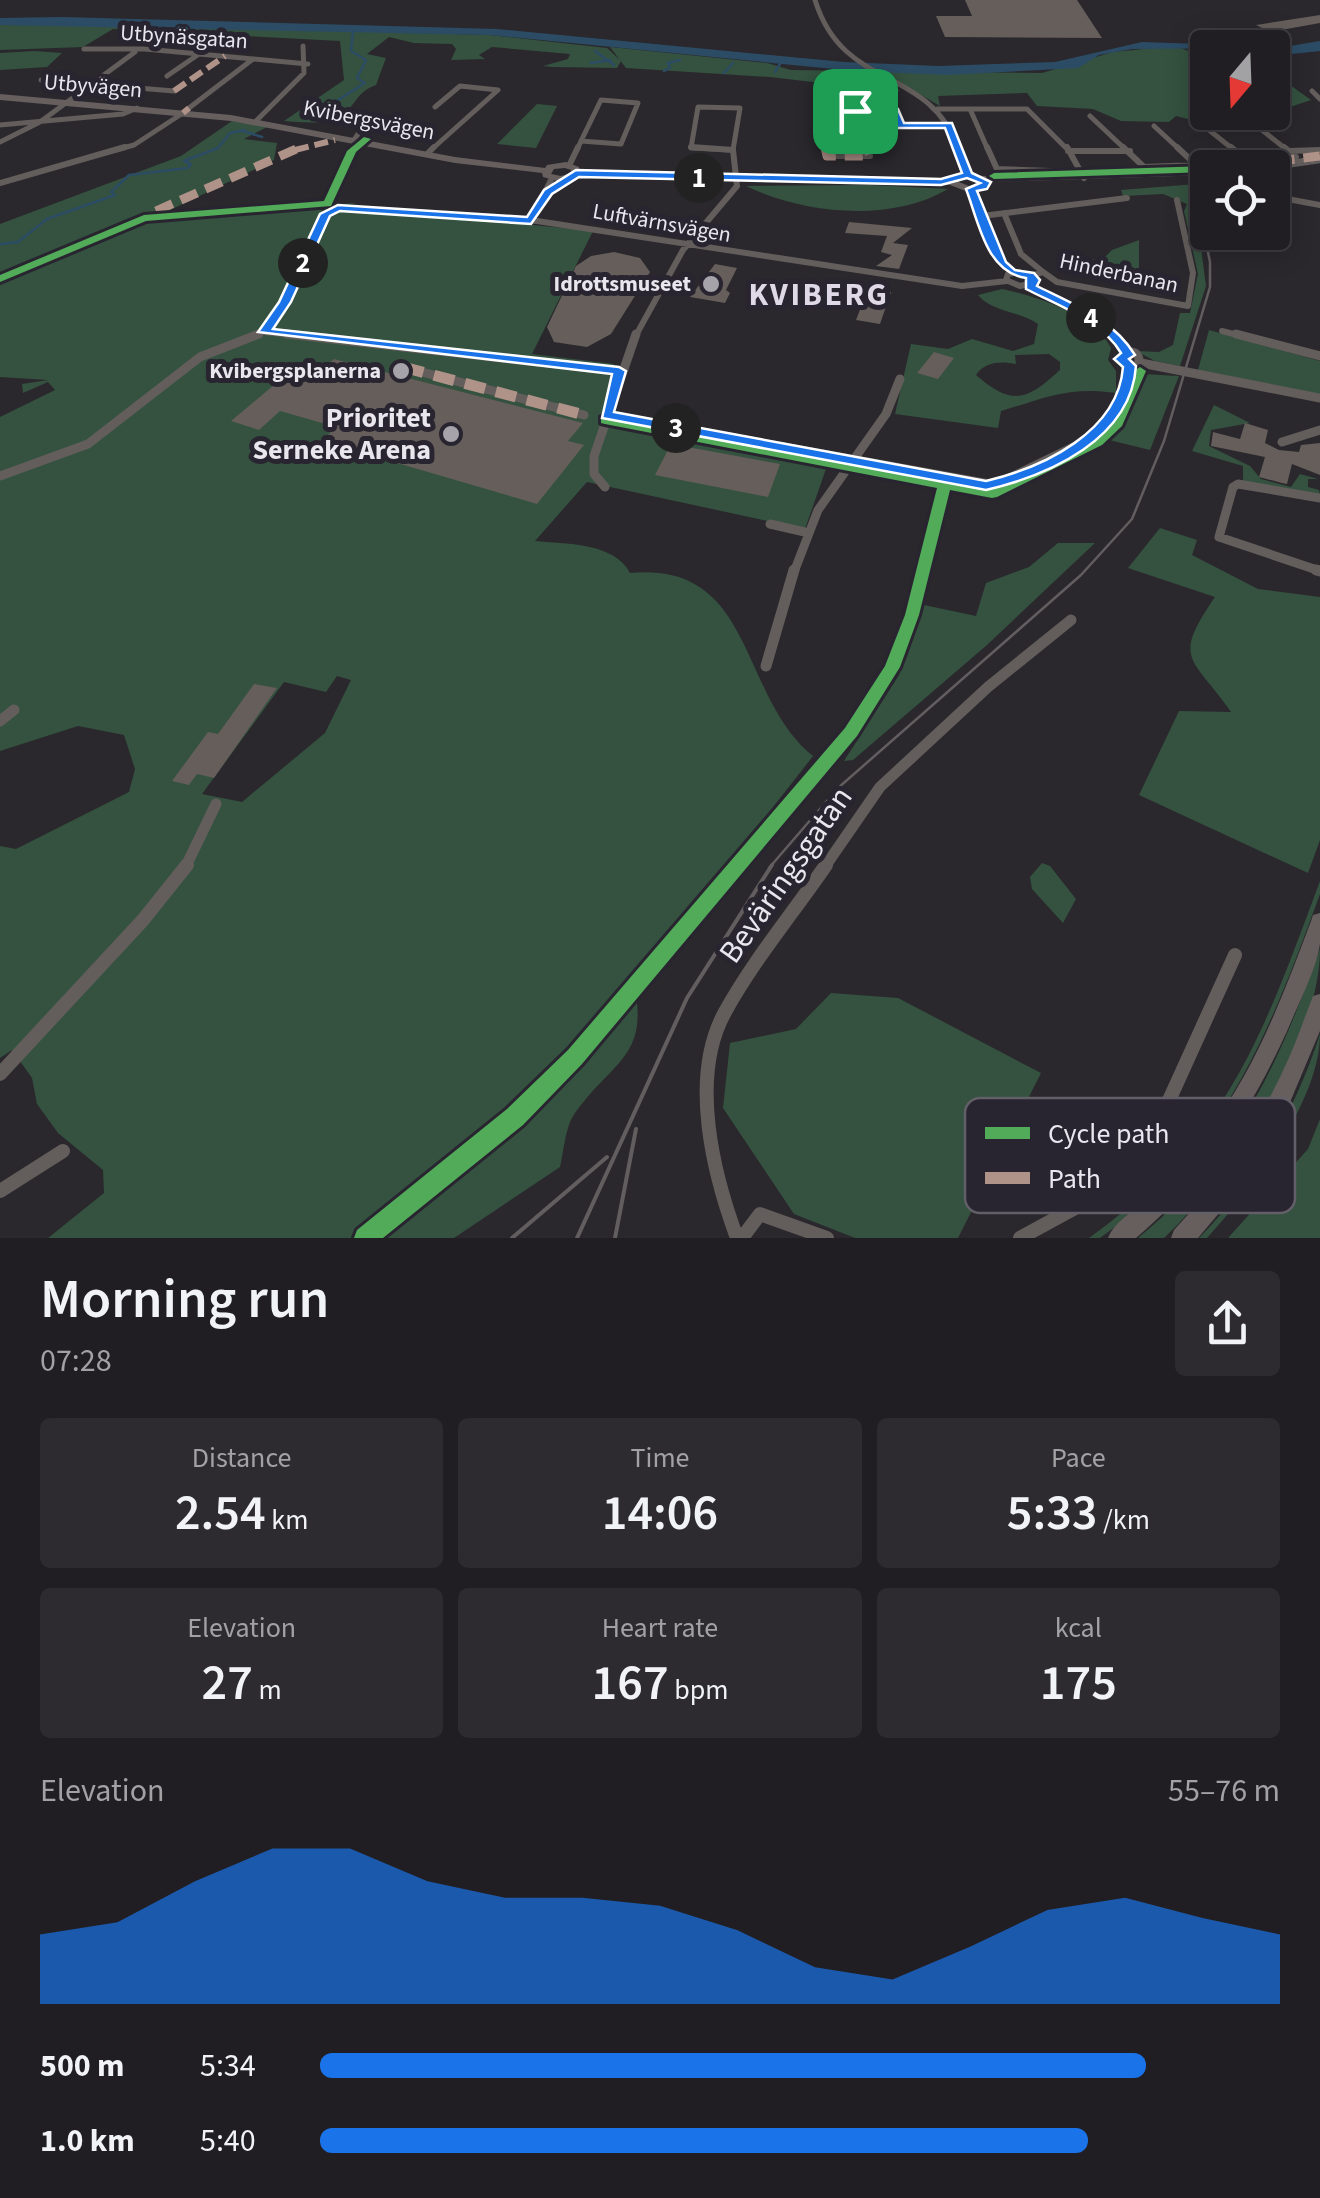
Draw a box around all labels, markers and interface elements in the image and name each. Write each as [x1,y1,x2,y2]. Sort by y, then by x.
street label: Utbynäsgatan [119,17,249,57]
north arrow [1190,30,1290,130]
map controls [1190,30,1290,250]
street label: Utbyvägen [42,66,144,106]
pin [813,69,898,154]
icon: arrive [828,84,883,139]
street label: Kvibergsvägen [300,92,438,148]
button: locate [1190,150,1290,250]
pin: 1 [674,153,724,203]
text: 1 [692,158,706,198]
street label: Luftvärnsvägen [590,195,734,251]
pin: 2 [278,238,328,288]
text: 2 [296,243,310,283]
street label: Hinderbanan [1057,245,1181,301]
place label: Idrottsmuseet [554,268,692,300]
district label: KVIBERG [749,272,889,318]
marker: Idrottsmuseet [700,273,722,295]
pin: 4 [1066,293,1116,343]
text: 4 [1084,298,1098,338]
place label: Kvibergsplanerna [209,355,381,387]
marker: Kvibergsplanerna [390,360,412,382]
place label: Prioritet Serneke Arena [252,398,431,470]
pin: 3 [651,403,701,453]
text: 3 [669,408,683,448]
marker: Prioritet Serneke Arena [440,423,462,445]
street label: Beväringsgatan [708,777,864,973]
legend [965,1098,1295,1213]
text: Cycle path [1048,1114,1170,1154]
text: Path [1048,1159,1101,1199]
text: Morning run [40,1261,329,1339]
button: share [1175,1271,1280,1376]
text: 07:28 [40,1338,112,1384]
text: Distance [192,1438,291,1478]
text: Time [630,1438,689,1478]
text: Pace [1051,1438,1106,1478]
text: 2.54 [175,1478,266,1549]
text: 14:06 [602,1478,718,1549]
text: 5:33 [1007,1478,1097,1549]
text: km [266,1500,308,1540]
text: /km [1097,1500,1150,1540]
text: Elevation [187,1608,296,1648]
text: Heart rate [602,1608,718,1648]
text: kcal [1055,1608,1102,1648]
text: 27 [202,1648,253,1719]
text: 167 [592,1648,669,1719]
text: 175 [1040,1648,1117,1719]
text: m [253,1670,282,1710]
text: bpm [669,1670,728,1710]
text: Elevation [40,1768,165,1814]
text: 55–76 m [1168,1768,1280,1814]
text: 500 m [40,2043,125,2089]
text: 5:34 [200,2043,256,2089]
text: 1.0 km [40,2118,135,2164]
text: 5:40 [200,2118,256,2164]

